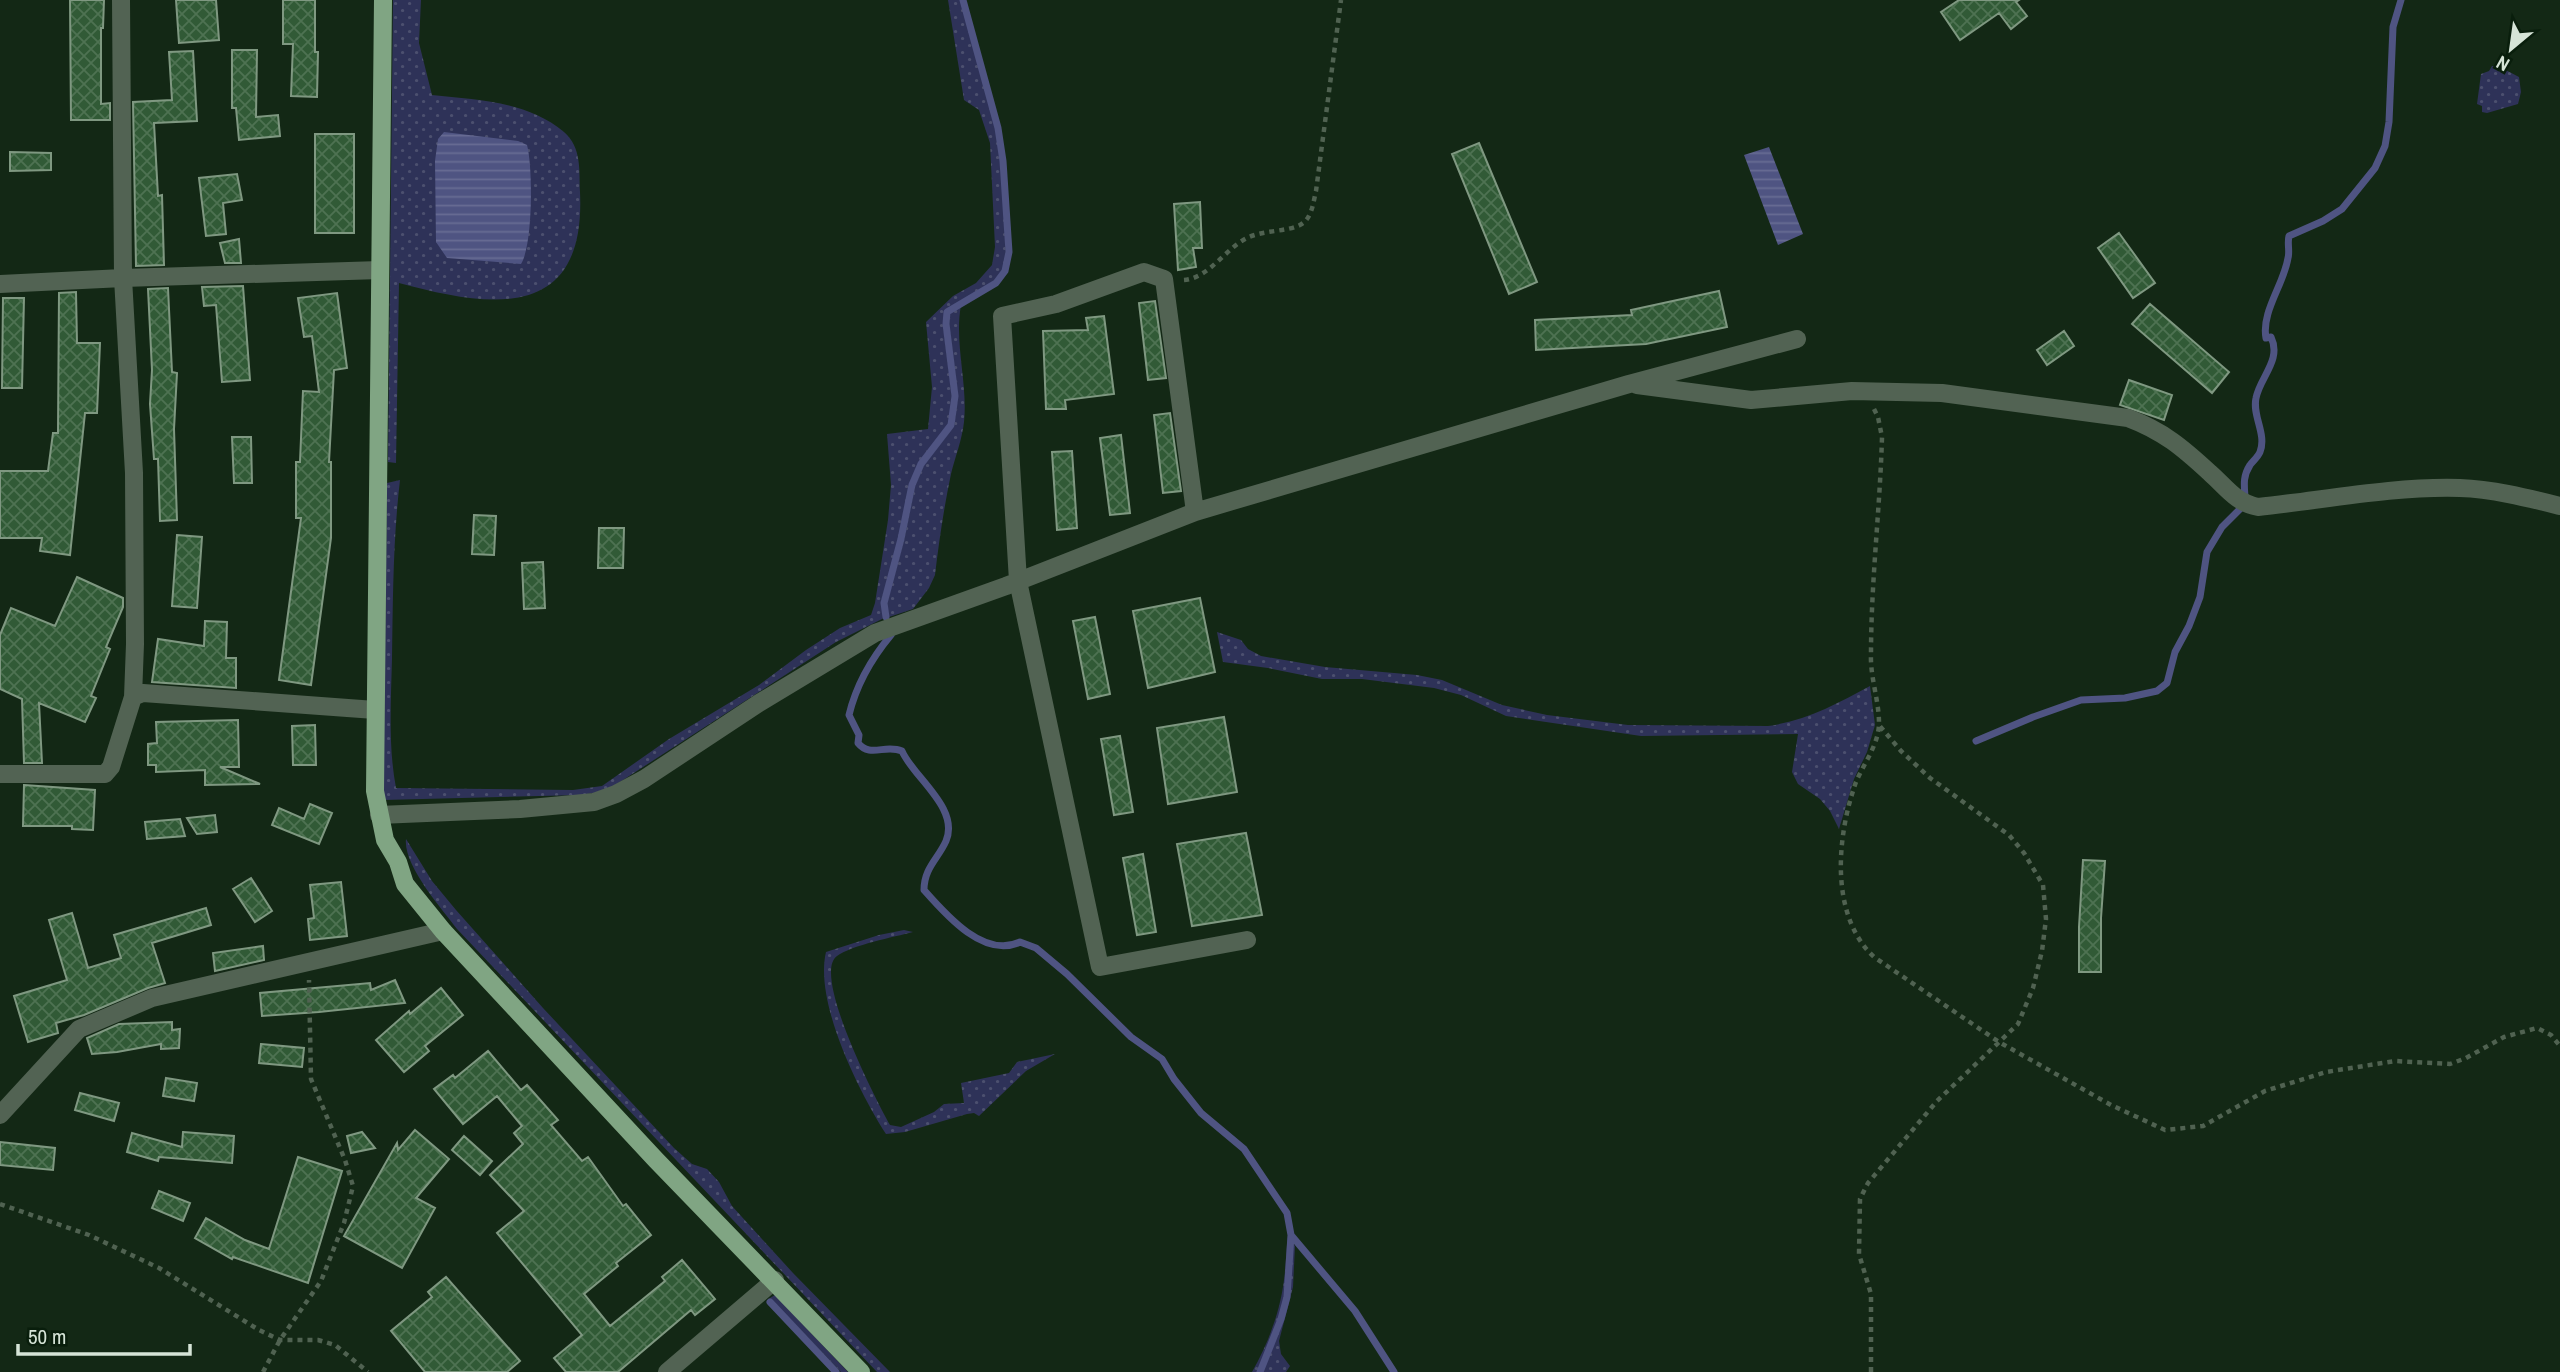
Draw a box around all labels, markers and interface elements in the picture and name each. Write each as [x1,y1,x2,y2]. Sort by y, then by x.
north arrow [2476,14,2546,84]
text: N [2492,50,2514,78]
scale bar [18,1312,189,1356]
text: 50 m [28,1322,66,1351]

